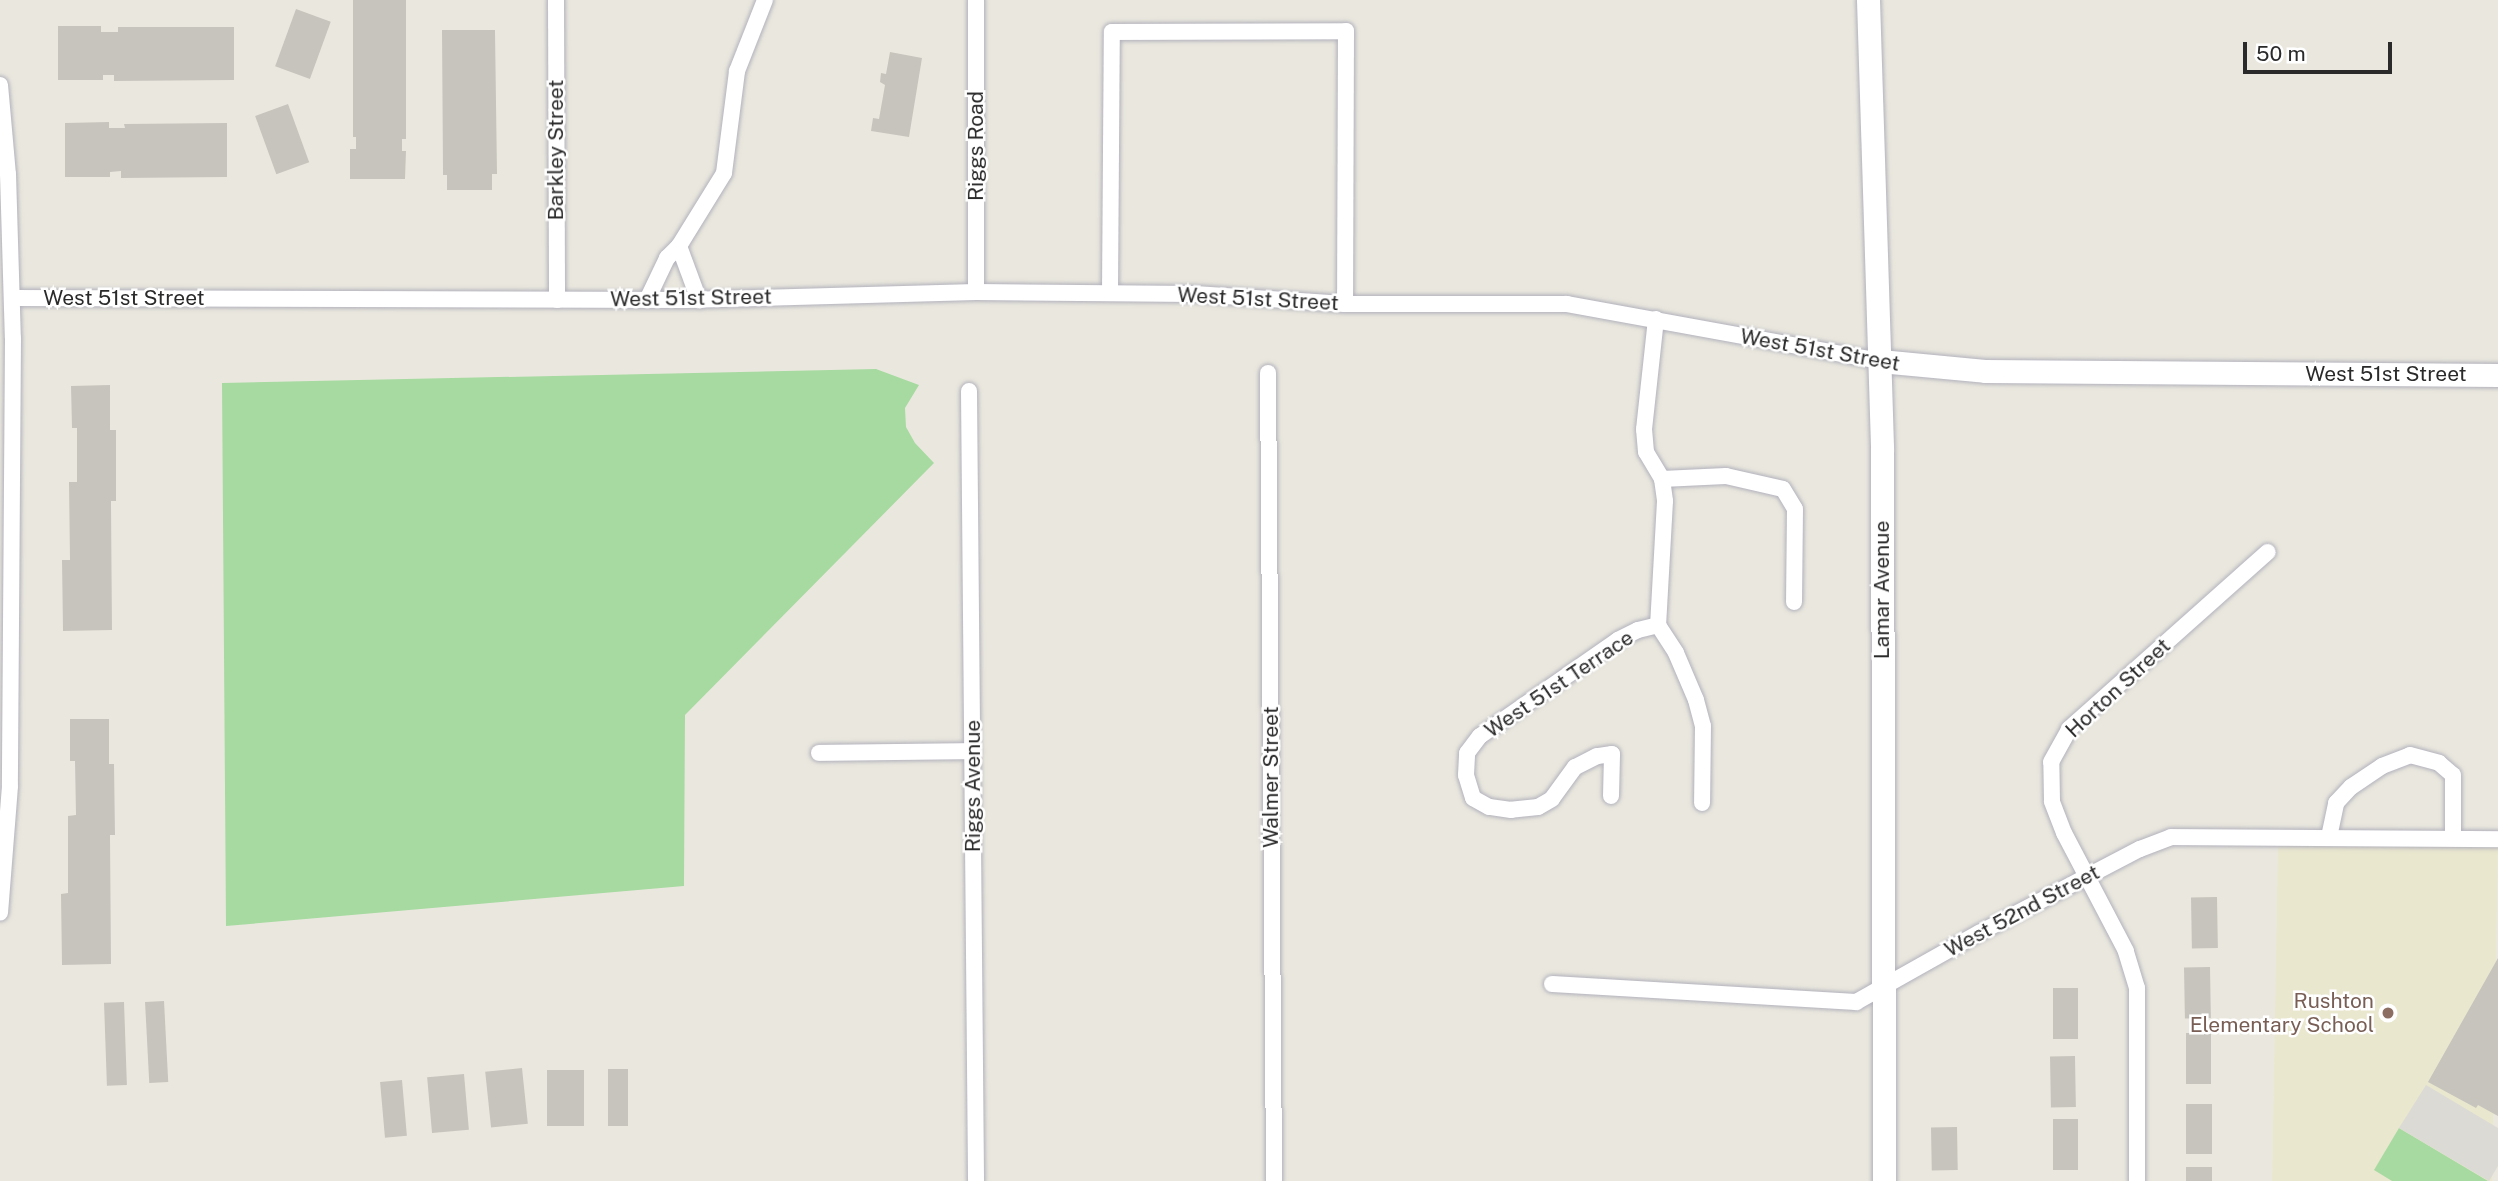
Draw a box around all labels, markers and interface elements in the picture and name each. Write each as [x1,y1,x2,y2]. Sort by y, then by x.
scale bar [2246,28,2395,72]
text: 50 m [2256,41,2306,66]
street label: Barkley Street [543,80,569,220]
street label: Riggs Road [963,91,989,201]
street label: West 51st Street [1177,282,1339,316]
street label: West 51st Street [610,284,772,312]
street label: West 51st Street [43,285,205,311]
street label: West 51st Street [1738,324,1902,376]
street label: West 51st Street [2305,361,2467,387]
street label: Lamar Avenue [1869,521,1895,659]
street label: West 51st Terrace [1480,625,1638,743]
street label: Horton Street [2060,633,2176,743]
street label: Walmer Street [1258,706,1284,848]
street label: Riggs Avenue [960,720,986,852]
street label: West 52nd Street [1940,860,2104,962]
place label: Rushton Elementary School [2190,988,2374,1038]
marker: Rushton Elementary School [2380,1005,2396,1021]

